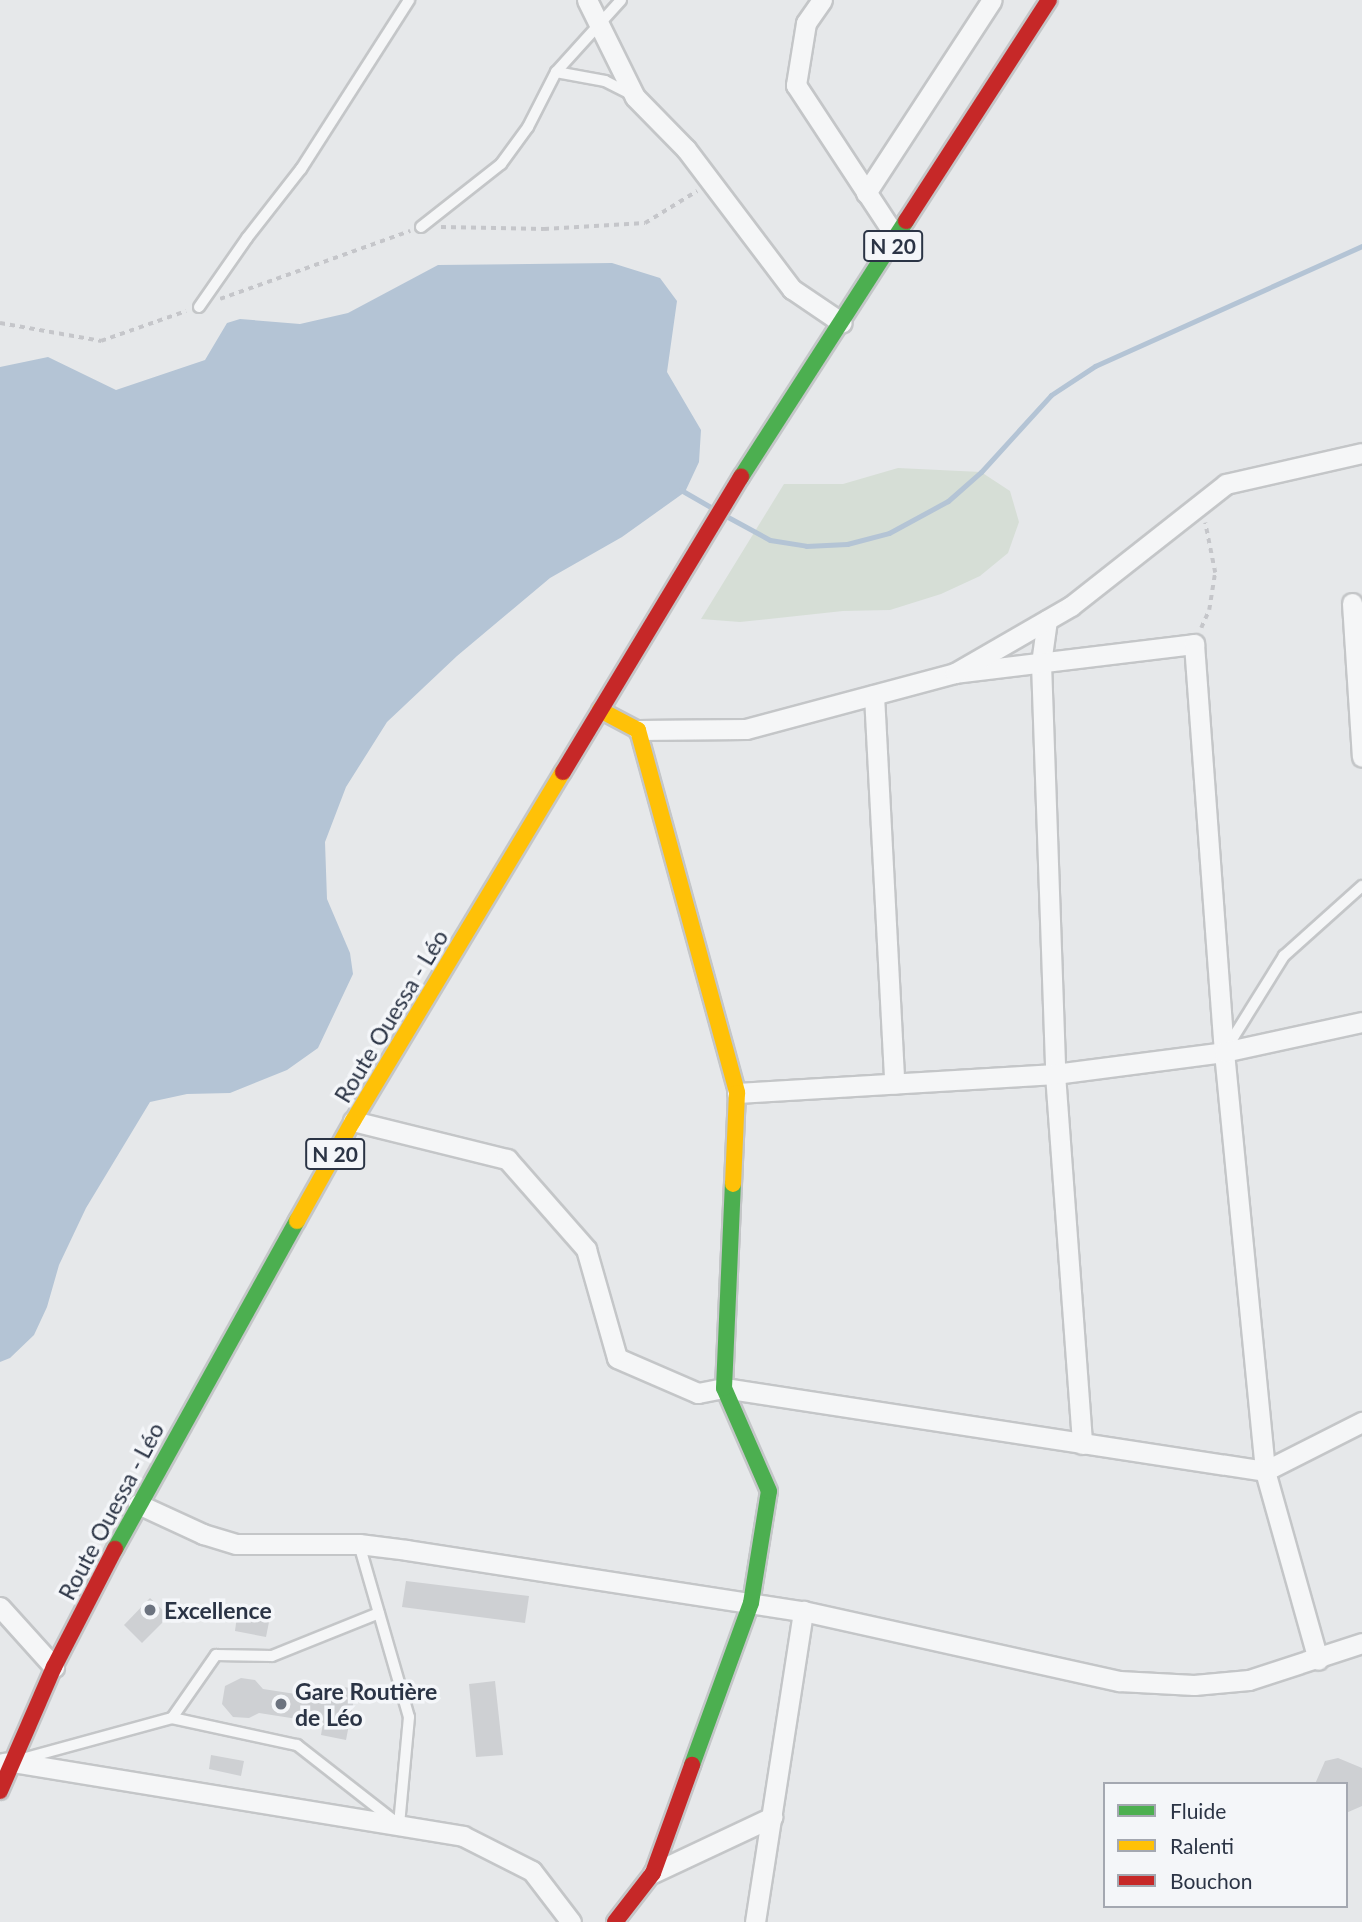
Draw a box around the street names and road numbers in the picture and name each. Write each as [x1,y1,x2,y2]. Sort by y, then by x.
road number: N 20 [862,229,924,264]
street label: Route Ouessa - Léo [328,925,454,1107]
road number: N 20 [304,1136,366,1172]
street label: Route Ouessa - Léo [53,1418,169,1604]

